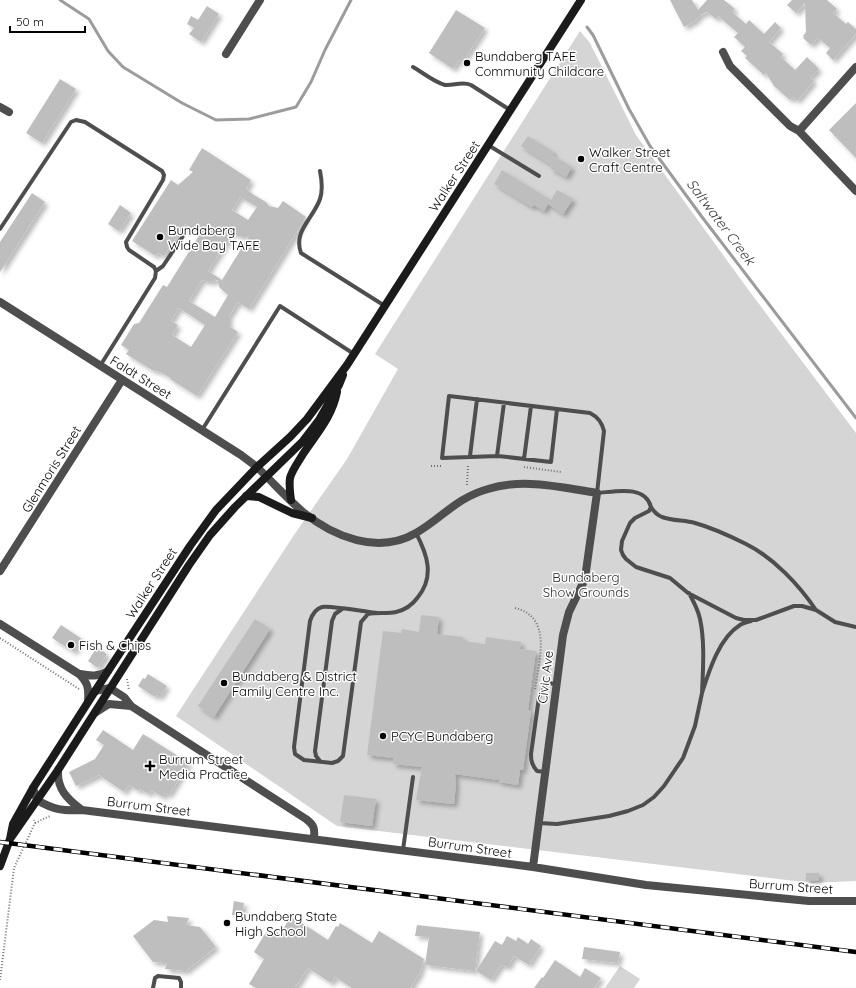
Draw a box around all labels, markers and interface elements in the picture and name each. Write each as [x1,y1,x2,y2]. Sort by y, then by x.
scale bar [10,8,85,34]
text: 50 m [16,14,44,29]
place label: Bundaberg TAFE Community Childcare [475,48,604,79]
marker: Bundaberg TAFE Community Childcare [462,58,472,68]
street label: Walker Street [425,138,483,214]
place label: Walker Street Craft Centre [589,144,670,175]
marker: Walker Street Craft Centre [576,154,586,164]
water label: Saltwater Creek [683,175,760,270]
place label: Bundaberg Wide Bay TAFE [168,222,260,253]
marker: Bundaberg Wide Bay TAFE [155,232,165,242]
street label: Faldt Street [107,352,175,402]
street label: Glenmoris Street [18,423,84,515]
street label: Walker Street [122,545,180,621]
park label: Bundaberg Show Grounds [543,569,629,600]
place label: Fish & Chips [79,637,151,653]
marker: Fish & Chips [66,640,76,650]
street label: Civic Ave [534,650,556,704]
place label: Bundaberg & District Family Centre Inc. [232,668,357,699]
marker: Bundaberg & District Family Centre Inc. [219,678,229,688]
place label: PCYC Bundaberg [391,728,493,744]
marker: PCYC Bundaberg [378,731,388,741]
place label: Burrum Street Media Practice [159,751,248,782]
marker: Burrum Street Media Practice [144,760,156,772]
street label: Burrum Street [106,793,192,819]
street label: Burrum Street [427,833,513,861]
street label: Burrum Street [748,875,834,897]
place label: Bundaberg State High School [235,908,337,939]
marker: Bundaberg State High School [222,918,232,928]

